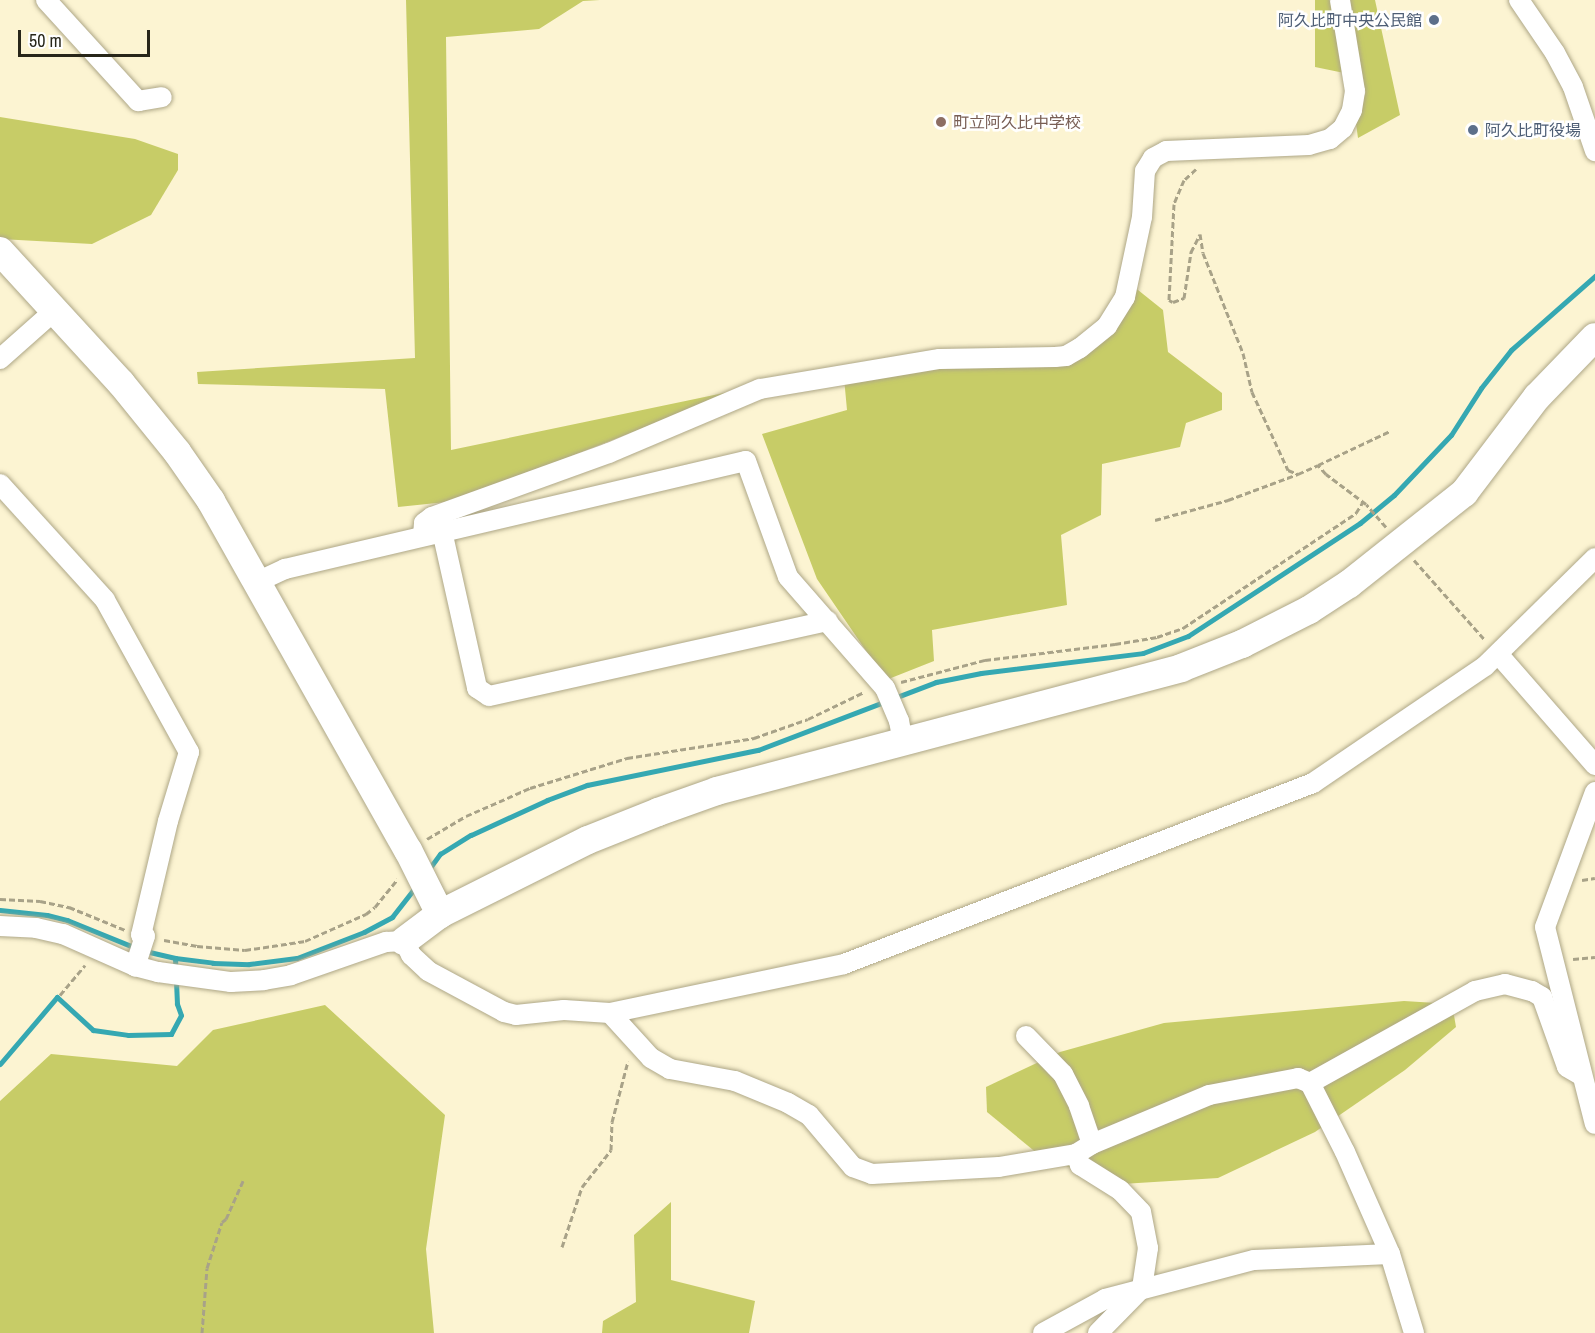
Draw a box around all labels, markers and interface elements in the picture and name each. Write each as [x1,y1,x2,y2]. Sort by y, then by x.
place label: 阿久比町中央公民館 [1278,10,1422,30]
marker: 阿久比町中央公民館 [1427,13,1441,27]
scale bar [21,18,153,56]
text: 50 m [29,28,62,53]
place label: 町立阿久比中学校 [953,112,1081,132]
marker: 町立阿久比中学校 [934,115,948,129]
place label: 阿久比町役場 [1485,120,1581,140]
marker: 阿久比町役場 [1466,123,1480,137]

